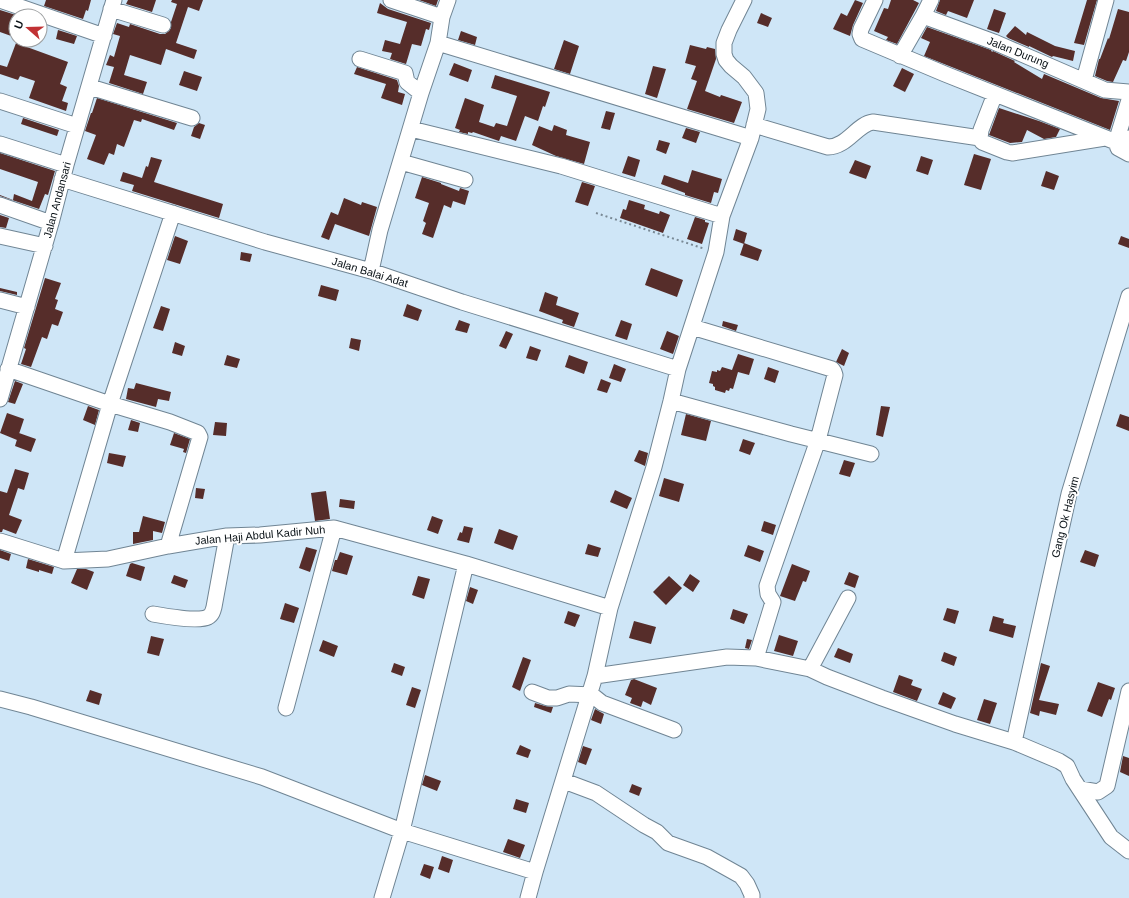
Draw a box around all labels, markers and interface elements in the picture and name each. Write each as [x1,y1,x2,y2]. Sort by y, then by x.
north arrow [8,8,48,48]
text: U [12,19,26,30]
street label: Jalan Durung [985,34,1051,70]
street label: Jalan Andansari [41,161,73,239]
street label: Jalan Balai Adat [331,255,409,289]
street label: Gang Ok Hasyim [1049,475,1081,559]
street label: Jalan Haji Abdul Kadir Nuh [194,523,326,547]

